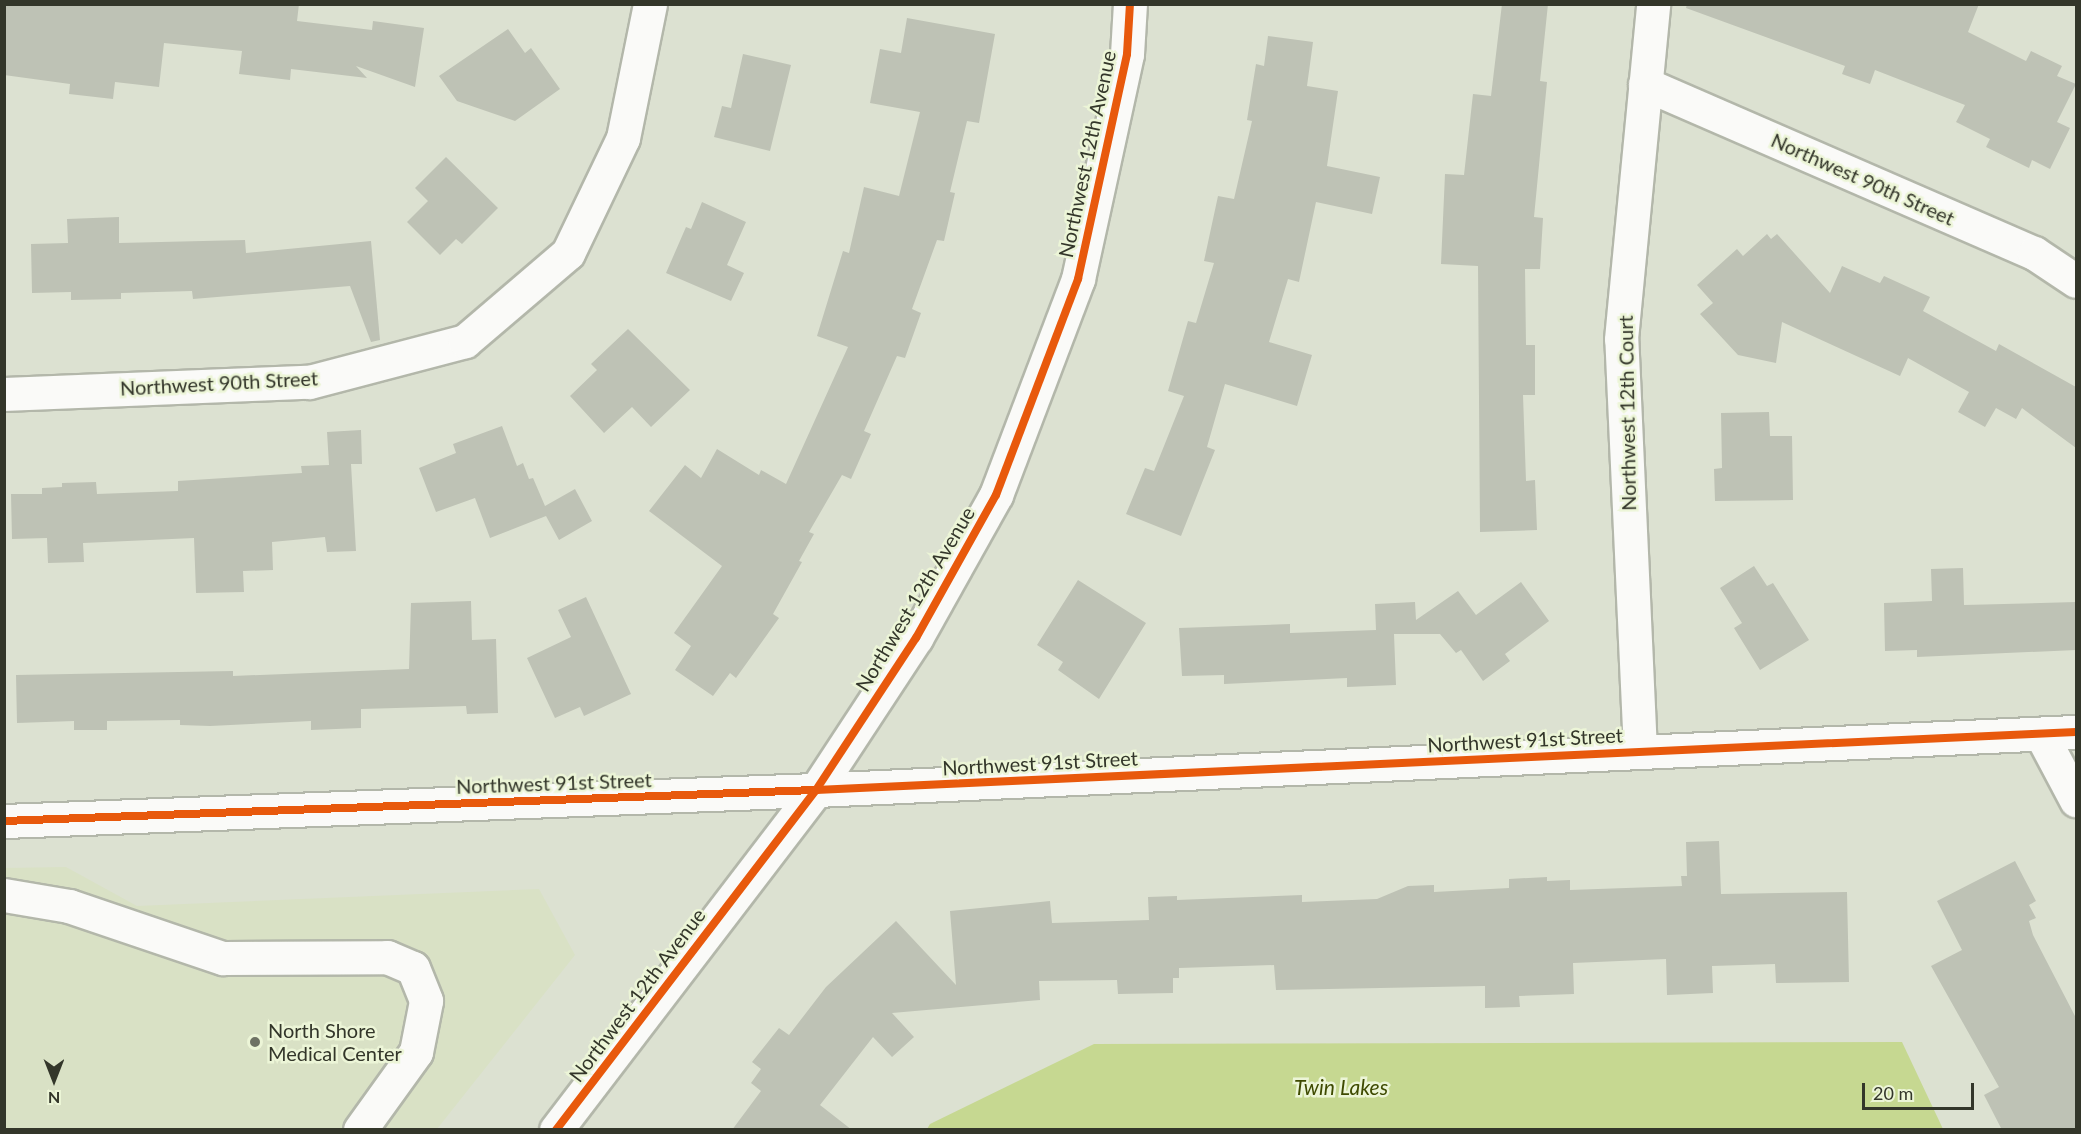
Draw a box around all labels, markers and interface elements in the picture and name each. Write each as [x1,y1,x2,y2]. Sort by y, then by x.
street label: Northwest 12th Avenue [1053,48,1121,260]
street label: Northwest 90th Street [1768,128,1958,230]
street label: Northwest 12th Court [1613,315,1641,511]
street label: Northwest 90th Street [119,366,319,400]
street label: Northwest 12th Avenue [850,502,980,696]
street label: Northwest 91st Street [1427,723,1623,757]
street label: Northwest 91st Street [942,746,1138,780]
street label: Northwest 91st Street [456,768,652,798]
street label: Northwest 12th Avenue [564,903,710,1087]
place label: North Shore Medical Center [268,1018,402,1065]
marker: North Shore Medical Center [246,1033,264,1051]
north arrow [24,1050,84,1110]
scale bar [1865,1071,1978,1109]
water label: Twin Lakes [1294,1074,1388,1100]
text: 20 m [1873,1082,1913,1104]
text: N [48,1089,60,1108]

